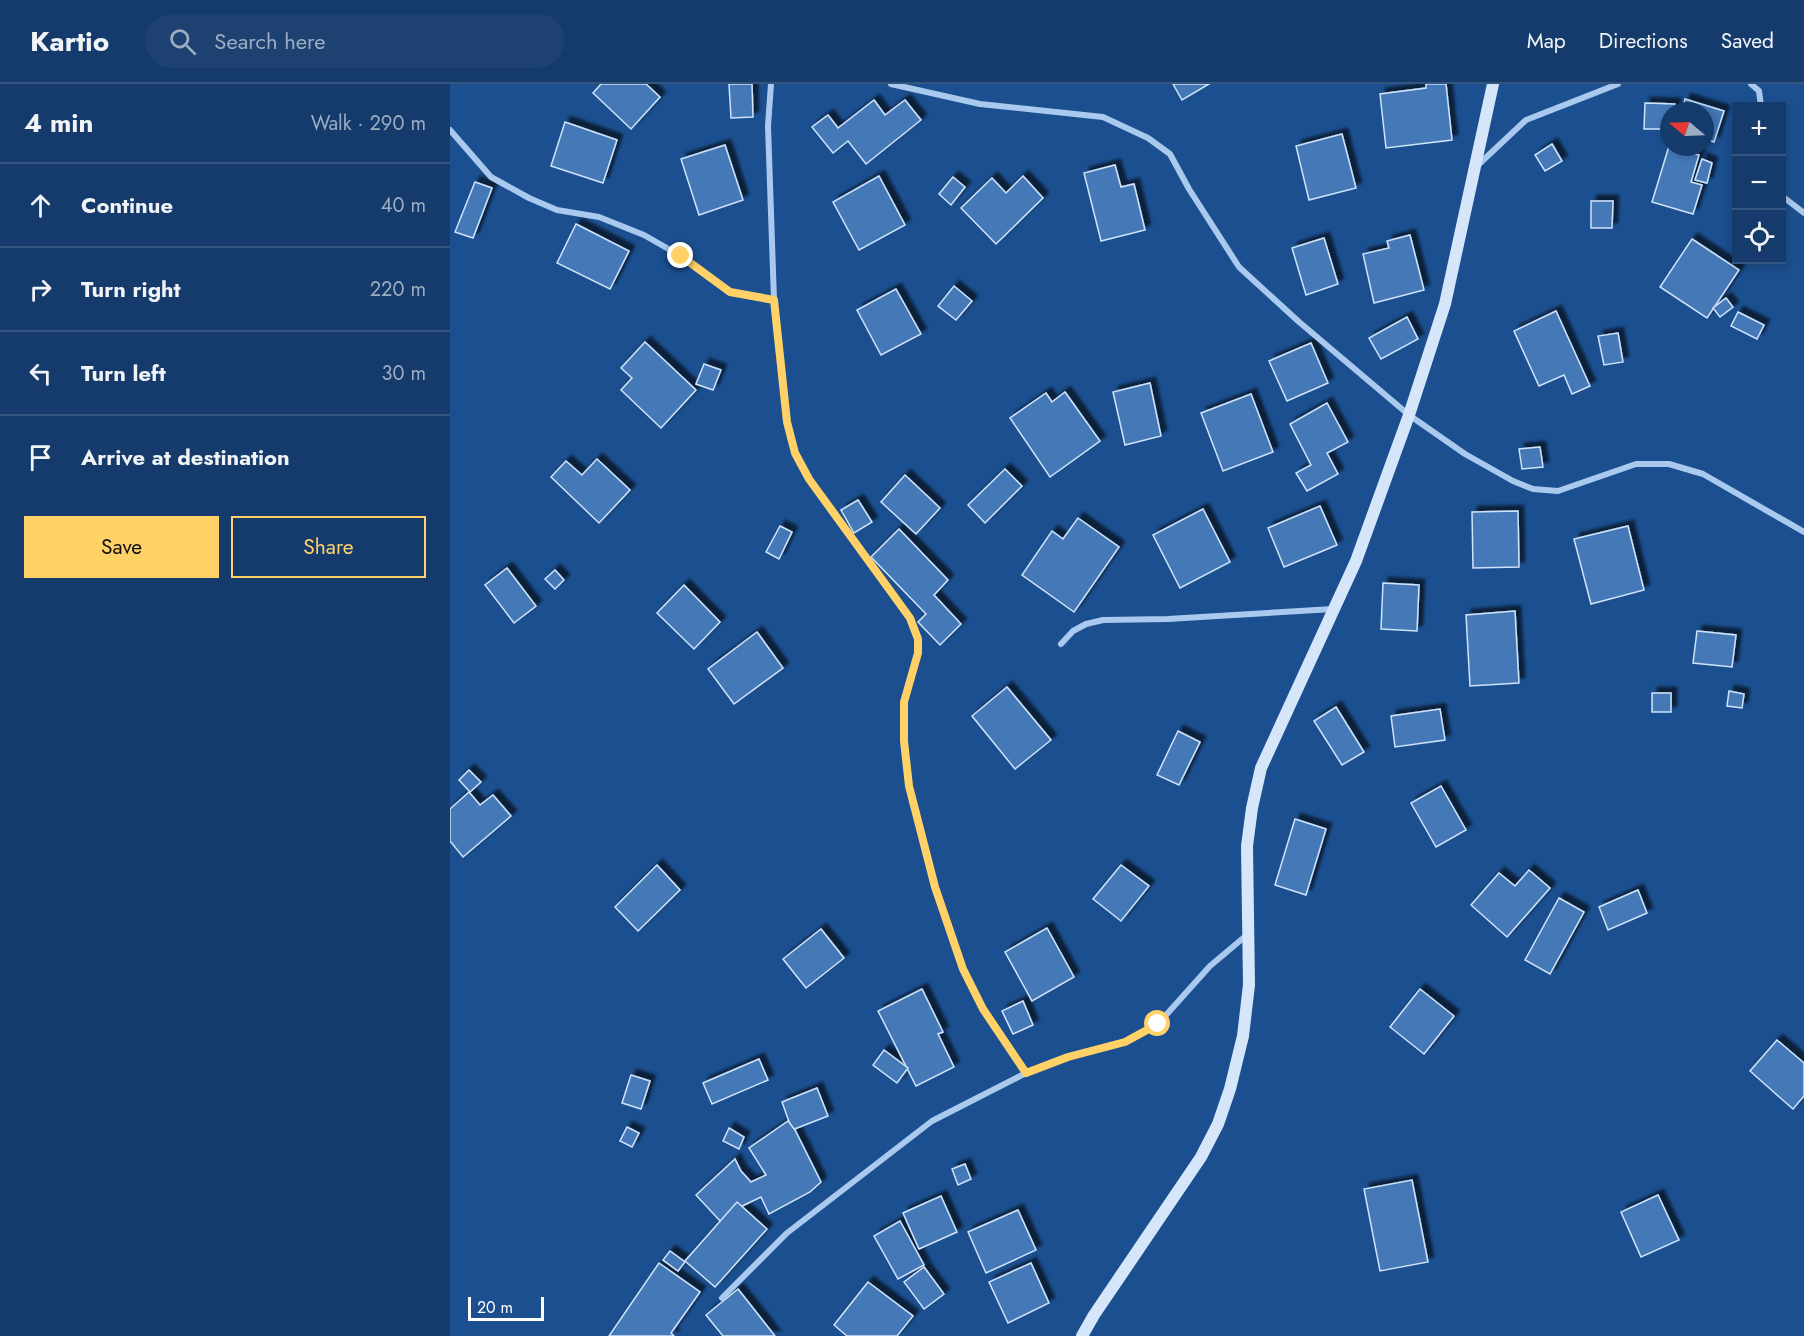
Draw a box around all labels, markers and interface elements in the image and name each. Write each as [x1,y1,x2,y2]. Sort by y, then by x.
search box [145,14,565,68]
text: Kartio [30,21,109,62]
icon: search [166,25,199,58]
text: Search here [214,25,326,57]
text: Map [1527,26,1566,56]
text: Directions [1599,26,1688,56]
text: Saved [1721,26,1774,56]
north arrow [1660,102,1714,156]
map controls [1732,102,1786,264]
button: + [1732,102,1786,156]
text: 4 min [24,104,93,142]
text: Walk · 290 m [311,109,426,138]
button: − [1732,156,1786,210]
icon: ahead [24,189,57,222]
text: Continue [81,189,173,221]
text: 40 m [381,191,426,220]
button: locate [1732,210,1786,264]
route end [667,242,693,268]
icon: right [24,273,57,306]
text: Turn right [81,273,181,305]
text: 220 m [370,275,426,304]
icon: left [24,357,57,390]
text: Turn left [81,357,166,389]
text: 30 m [381,359,426,388]
icon: arrive [24,441,57,474]
text: Arrive at destination [81,441,290,473]
button: Save [24,516,219,578]
button: Share [231,516,426,578]
route start [1144,1010,1170,1036]
scale bar [468,1294,544,1322]
text: 20 m [477,1296,513,1319]

